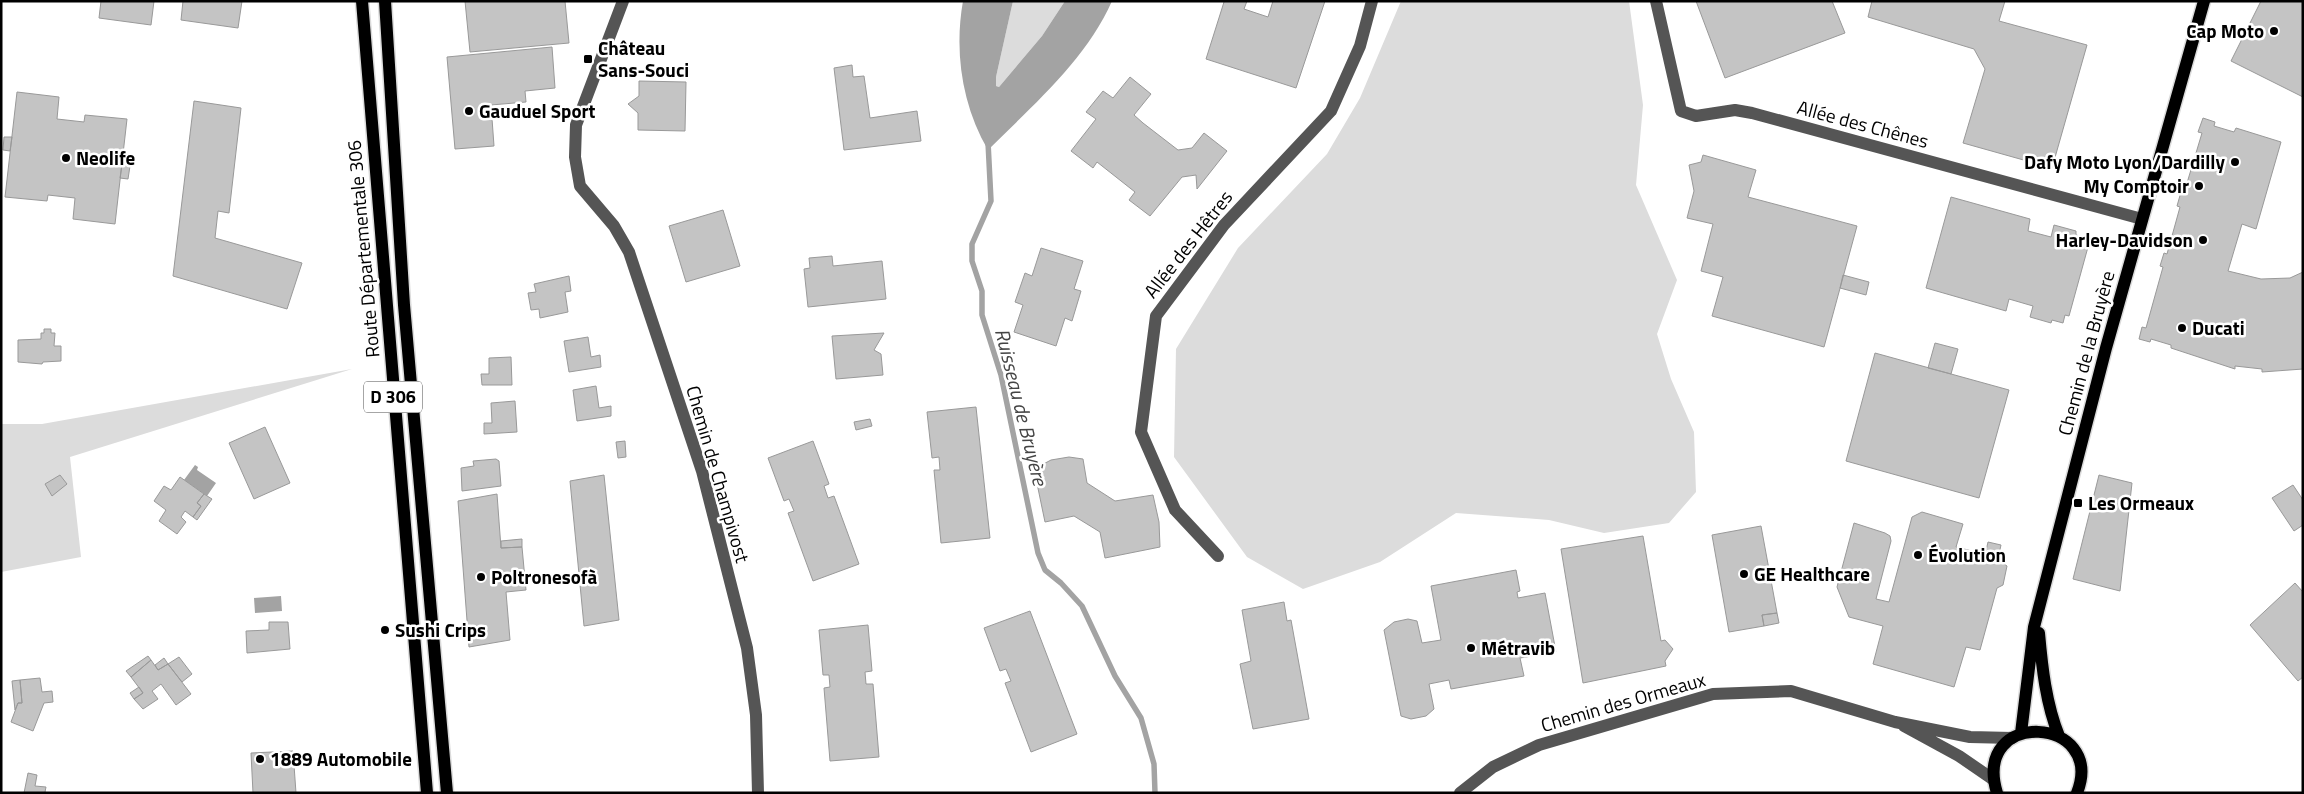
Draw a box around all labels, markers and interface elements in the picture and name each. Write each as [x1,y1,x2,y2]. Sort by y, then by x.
place label: Cap Moto [2186,16,2264,45]
marker: Cap Moto [2268,25,2280,37]
place label: Château Sans-Souci [598,33,689,84]
marker: Château Sans-Souci [582,53,594,65]
street label: Allée des Chênes [1794,92,1932,155]
place label: Gauduel Sport [479,96,596,125]
marker: Gauduel Sport [463,105,475,117]
street label: Route Départementale 306 [339,139,386,359]
place label: Neolife [76,143,136,172]
place label: Dafy Moto Lyon/Dardilly [2024,147,2225,176]
marker: Neolife [60,152,72,164]
marker: Dafy Moto Lyon/Dardilly [2229,156,2241,168]
place label: My Comptoir [2083,171,2189,200]
marker: My Comptoir [2193,180,2205,192]
street label: Allée des Hêtres [1136,183,1239,304]
place label: Harley-Davidson [2056,225,2193,254]
marker: Harley-Davidson [2197,234,2209,246]
street label: Chemin de la Bruyère [2050,267,2121,438]
place label: Ducati [2192,313,2245,342]
marker: Ducati [2176,322,2188,334]
water label: Ruisseau de Bruyère [987,325,1056,490]
road number: D 306 [364,382,422,412]
street label: Chemin de Champivost [679,382,758,566]
place label: Les Ormeaux [2088,488,2194,517]
marker: Les Ormeaux [2072,497,2084,509]
place label: Évolution [1928,540,2006,569]
marker: Évolution [1912,549,1924,561]
place label: GE Healthcare [1754,559,1870,588]
place label: Poltronesofà [491,562,598,591]
marker: GE Healthcare [1738,568,1750,580]
marker: Poltronesofà [475,571,487,583]
place label: Sushi Crips [395,615,486,644]
marker: Sushi Crips [379,624,391,636]
place label: Métravib [1481,633,1555,662]
marker: Métravib [1465,642,1477,654]
street label: Chemin des Ormeaux [1537,664,1709,739]
place label: 1889 Automobile [270,744,412,773]
marker: 1889 Automobile [254,753,266,765]

